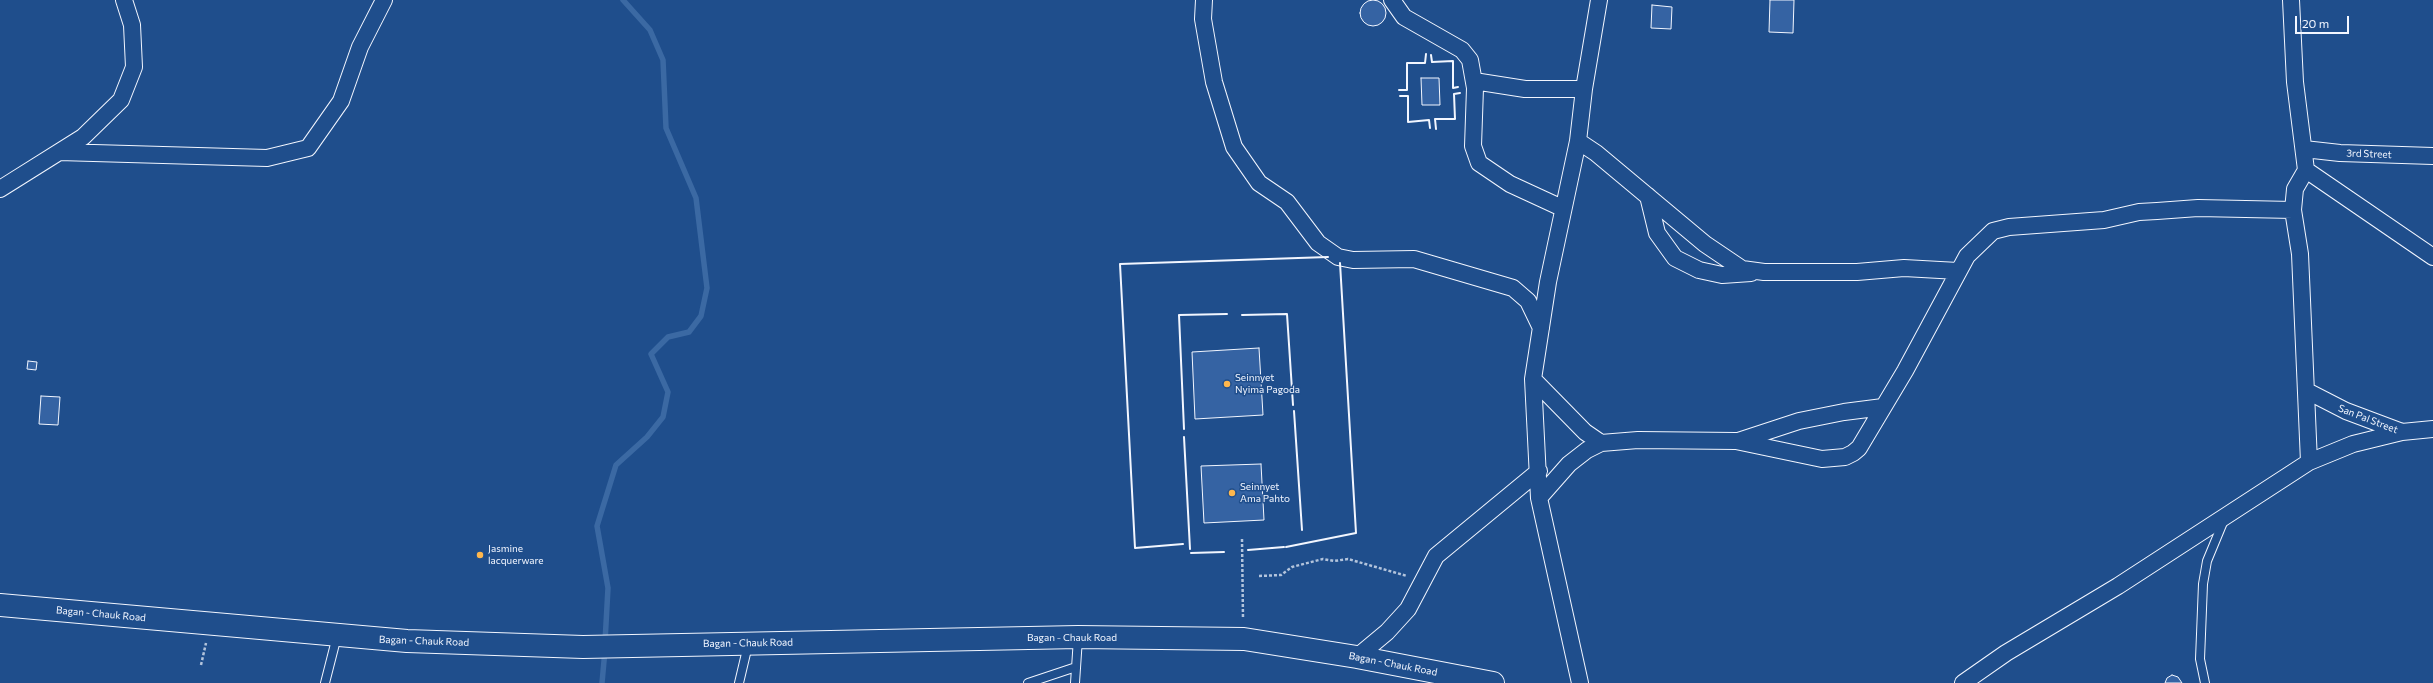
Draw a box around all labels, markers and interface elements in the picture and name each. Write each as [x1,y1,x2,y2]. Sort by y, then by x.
scale bar [2297,8,2351,34]
text: 20 m [2302,16,2329,30]
street label: 3rd Street [2346,147,2392,161]
place label: Seinnyet Nyima Pagoda [1235,372,1300,396]
marker: Seinnyet Nyima Pagoda [1222,379,1232,389]
street label: San Pal Street [2336,402,2400,436]
place label: Seinnyet Ama Pahto [1240,481,1290,504]
marker: Seinnyet Ama Pahto [1227,488,1237,498]
place label: Jasmine lacquerware [488,543,544,566]
marker: Jasmine lacquerware [475,550,485,560]
street label: Bagan - Chauk Road [56,604,146,624]
street label: Bagan - Chauk Road [1027,632,1117,644]
street label: Bagan - Chauk Road [379,633,469,649]
street label: Bagan - Chauk Road [703,636,793,650]
street label: Bagan - Chauk Road [1348,650,1438,678]

